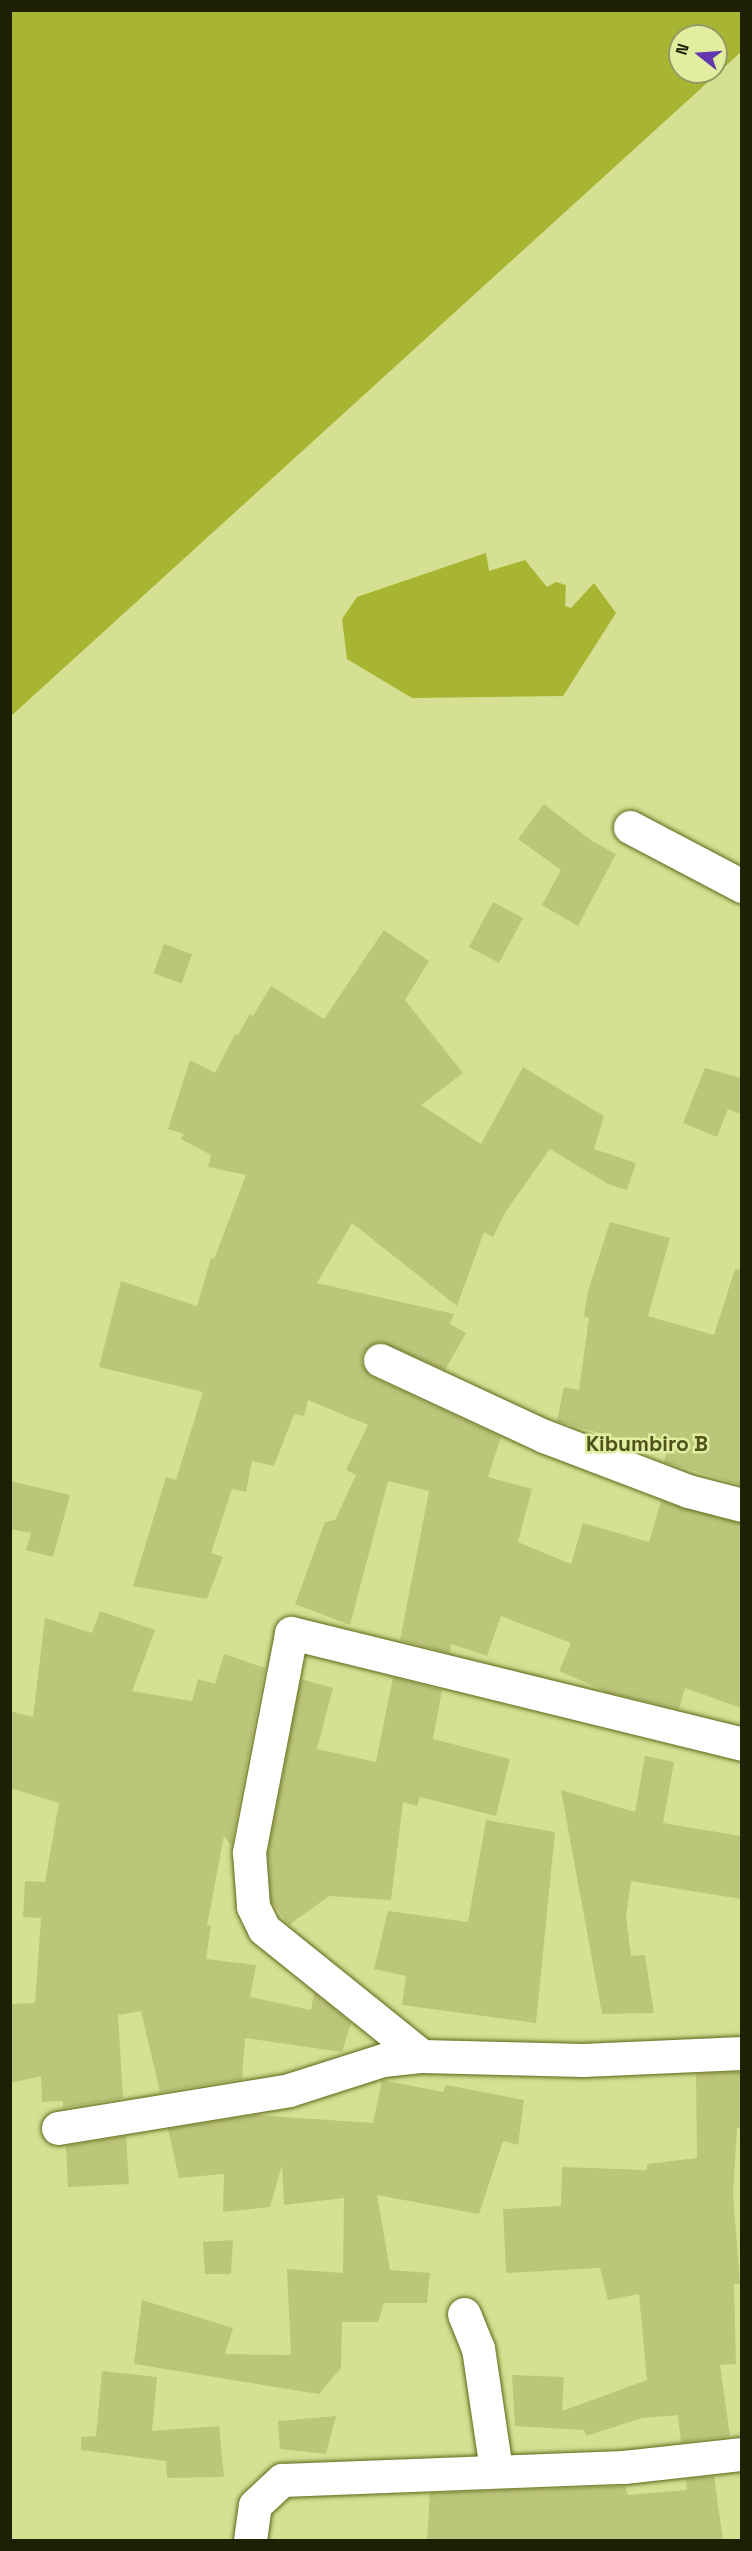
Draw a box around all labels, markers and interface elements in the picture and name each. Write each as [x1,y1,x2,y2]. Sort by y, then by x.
north arrow [668,24,728,84]
text: N [671,41,694,57]
district label: Kibumbiro B [586,1431,708,1457]

